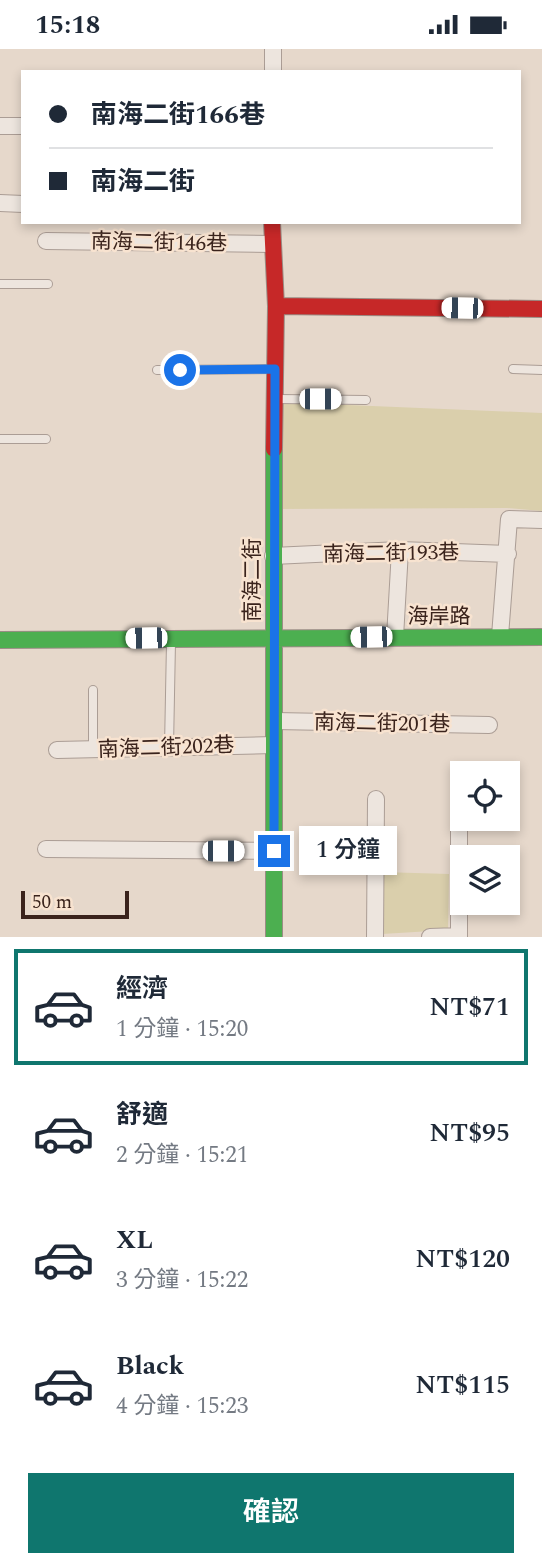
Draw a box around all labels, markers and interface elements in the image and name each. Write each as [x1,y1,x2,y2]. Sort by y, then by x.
text: 15:18 [35,5,100,45]
text: 南海二街166巷 [91,95,265,135]
text: 南海二街 [91,162,195,202]
street label: 南海二街146巷 [90,226,228,260]
car [441,297,484,319]
route start [164,354,196,386]
car [300,389,342,410]
street label: 南海二街193巷 [322,537,460,571]
street label: 南海二街 [237,538,269,622]
street label: 海岸路 [408,601,471,633]
car [350,626,393,648]
car [125,627,168,649]
street label: 南海二街201巷 [313,707,451,741]
street label: 南海二街202巷 [97,730,235,766]
map controls [450,761,520,915]
button: locate [450,761,520,831]
callout: 1 分鐘 [298,827,396,875]
text: 1 分鐘 [316,833,380,868]
route end [258,835,290,867]
car [203,841,245,862]
button: layers [450,845,520,915]
scale bar [21,888,130,920]
text: 50 m [32,888,72,917]
text: 經濟 [116,969,168,1009]
icon: car [32,976,95,1039]
text: NT$71 [429,987,510,1027]
text: 1 分鐘 · 15:20 [116,1012,248,1047]
text: 舒適 [116,1095,168,1135]
icon: car [32,1102,95,1165]
text: NT$95 [429,1113,510,1153]
text: 2 分鐘 · 15:21 [116,1138,248,1173]
text: XL [116,1220,153,1260]
icon: car [32,1228,95,1291]
text: NT$120 [415,1239,510,1279]
text: 3 分鐘 · 15:22 [116,1263,248,1298]
text: Black [116,1346,184,1386]
icon: car [32,1354,95,1417]
text: NT$115 [415,1365,510,1405]
text: 4 分鐘 · 15:23 [116,1389,248,1424]
button: 確認 [28,1473,514,1553]

